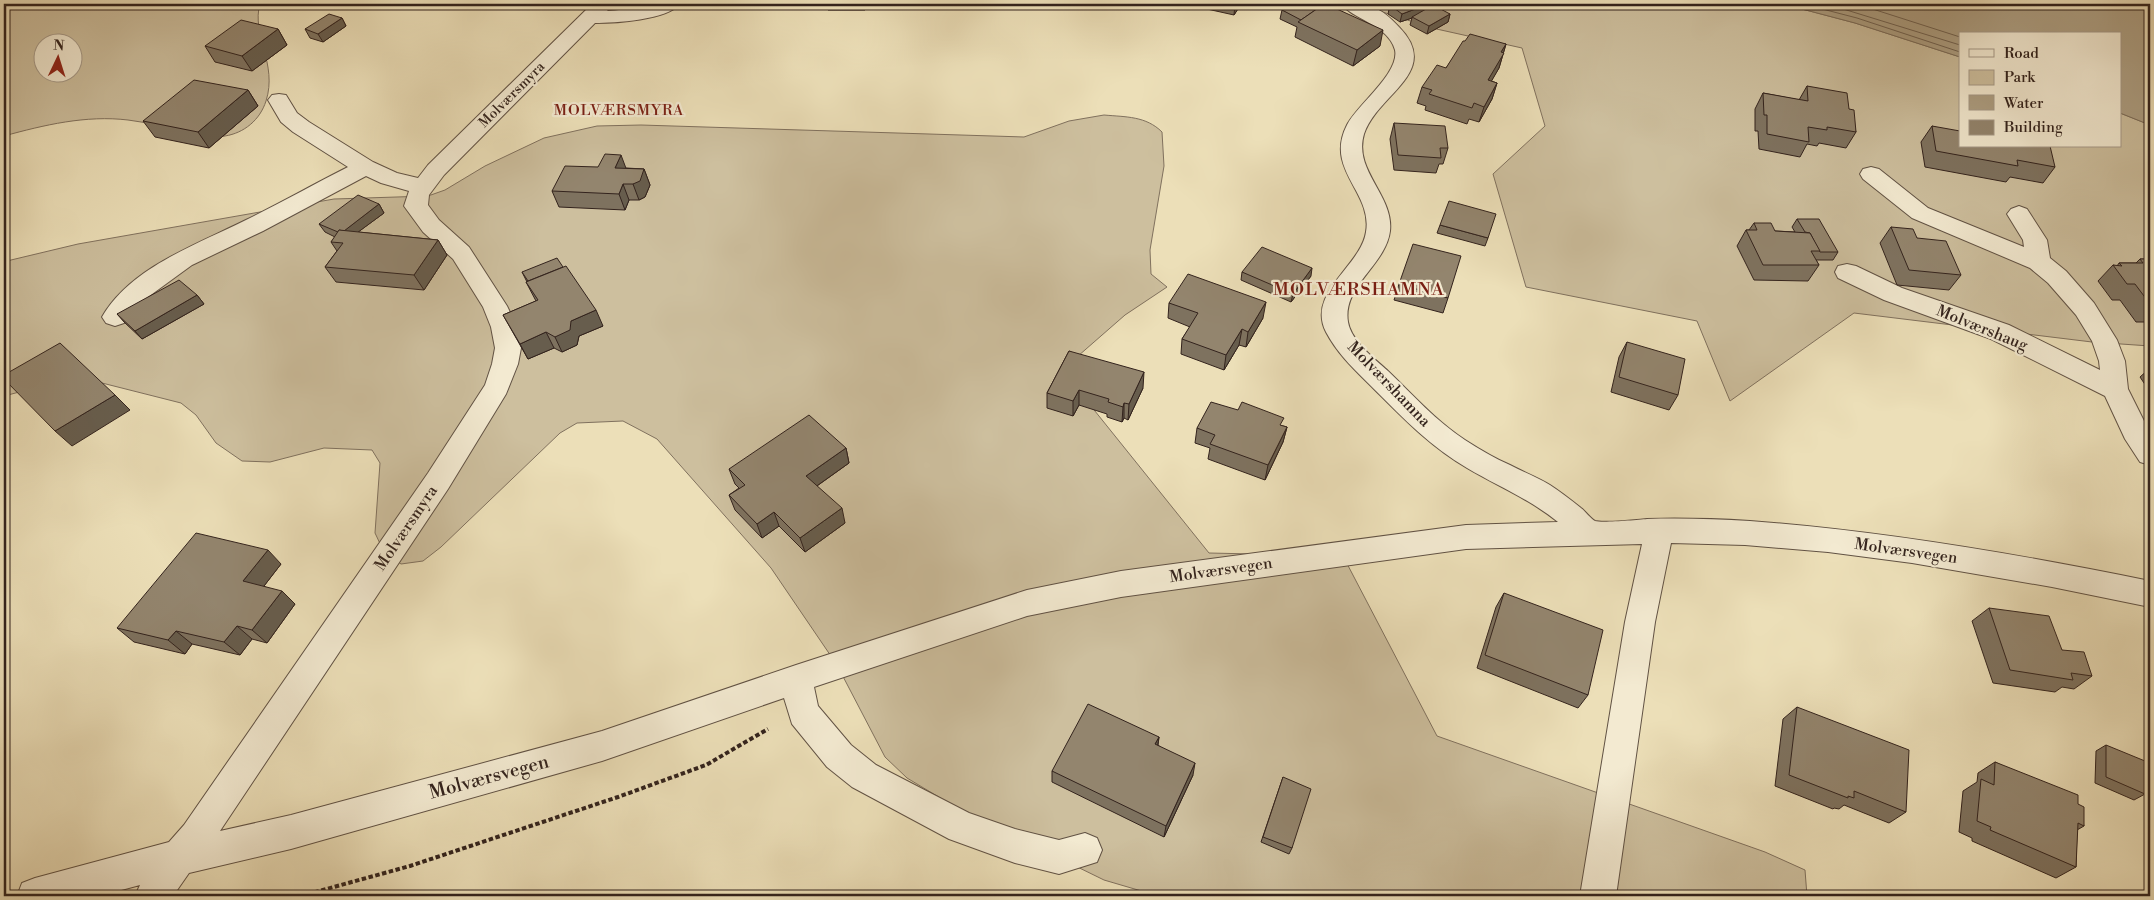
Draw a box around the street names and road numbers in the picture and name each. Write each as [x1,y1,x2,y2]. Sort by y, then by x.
street label: Molværsmyra [475,58,549,132]
street label: Molværshaug [1933,301,2031,356]
street label: Molværshamna [1343,337,1435,432]
street label: Molværsmyra [370,481,442,574]
street label: Molværsvegen [1853,534,1959,568]
street label: Molværsvegen [1168,553,1274,587]
street label: Molværsvegen [426,749,552,805]

